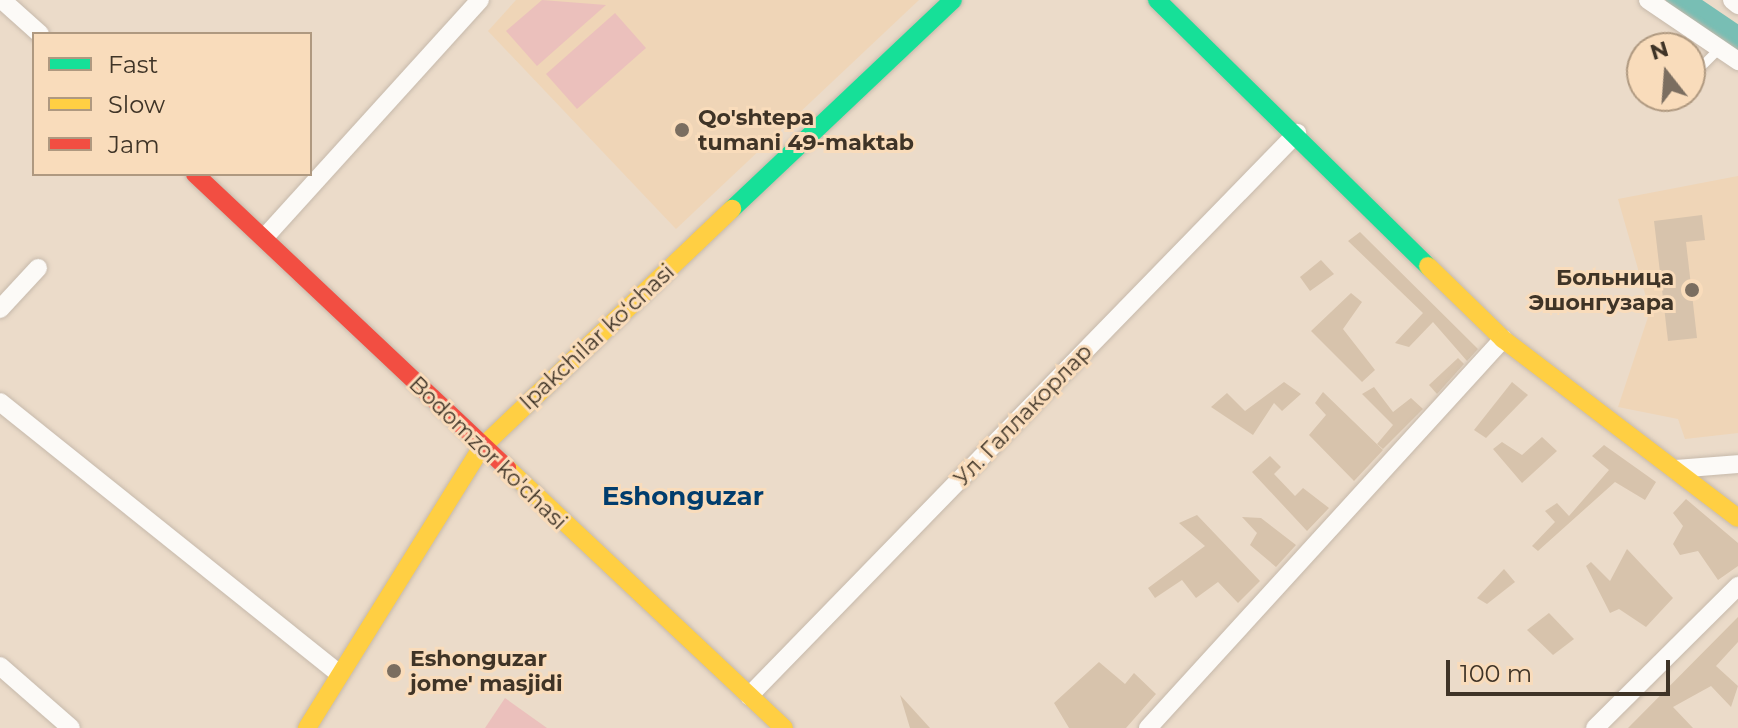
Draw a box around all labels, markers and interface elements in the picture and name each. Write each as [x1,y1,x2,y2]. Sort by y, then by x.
legend [32,32,312,176]
north arrow [1626,32,1706,112]
text: N [1647,35,1672,66]
text: Fast [108,50,158,79]
text: Slow [108,90,165,119]
place label: Qo'shtepa tumani 49-maktab [698,104,914,156]
marker: Qo'shtepa tumani 49-maktab [673,121,691,139]
text: Jam [108,130,160,159]
street label: Ipakchilar koʻchasi [514,259,680,415]
place label: Больница Эшонгузара [1528,264,1674,316]
marker: Больница Эшонгузара [1681,279,1703,301]
street label: Ул. Галлакорлар [948,339,1098,491]
street label: Bodomzor ko'chasi [404,371,572,535]
district label: Eshonguzar [602,481,764,513]
scale bar [1450,644,1674,694]
place label: Eshonguzar jome' masjidi [410,645,563,696]
text: 100 m [1460,659,1532,688]
marker: Eshonguzar jome' masjidi [385,662,403,680]

